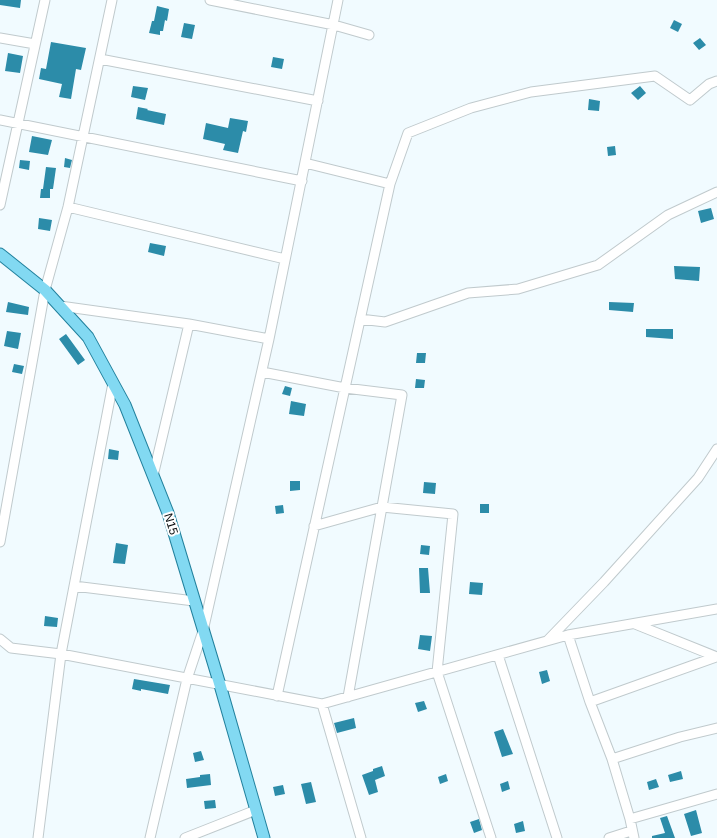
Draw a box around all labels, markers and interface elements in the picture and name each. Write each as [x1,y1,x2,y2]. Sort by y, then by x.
street label: N15 [161,511,181,537]

